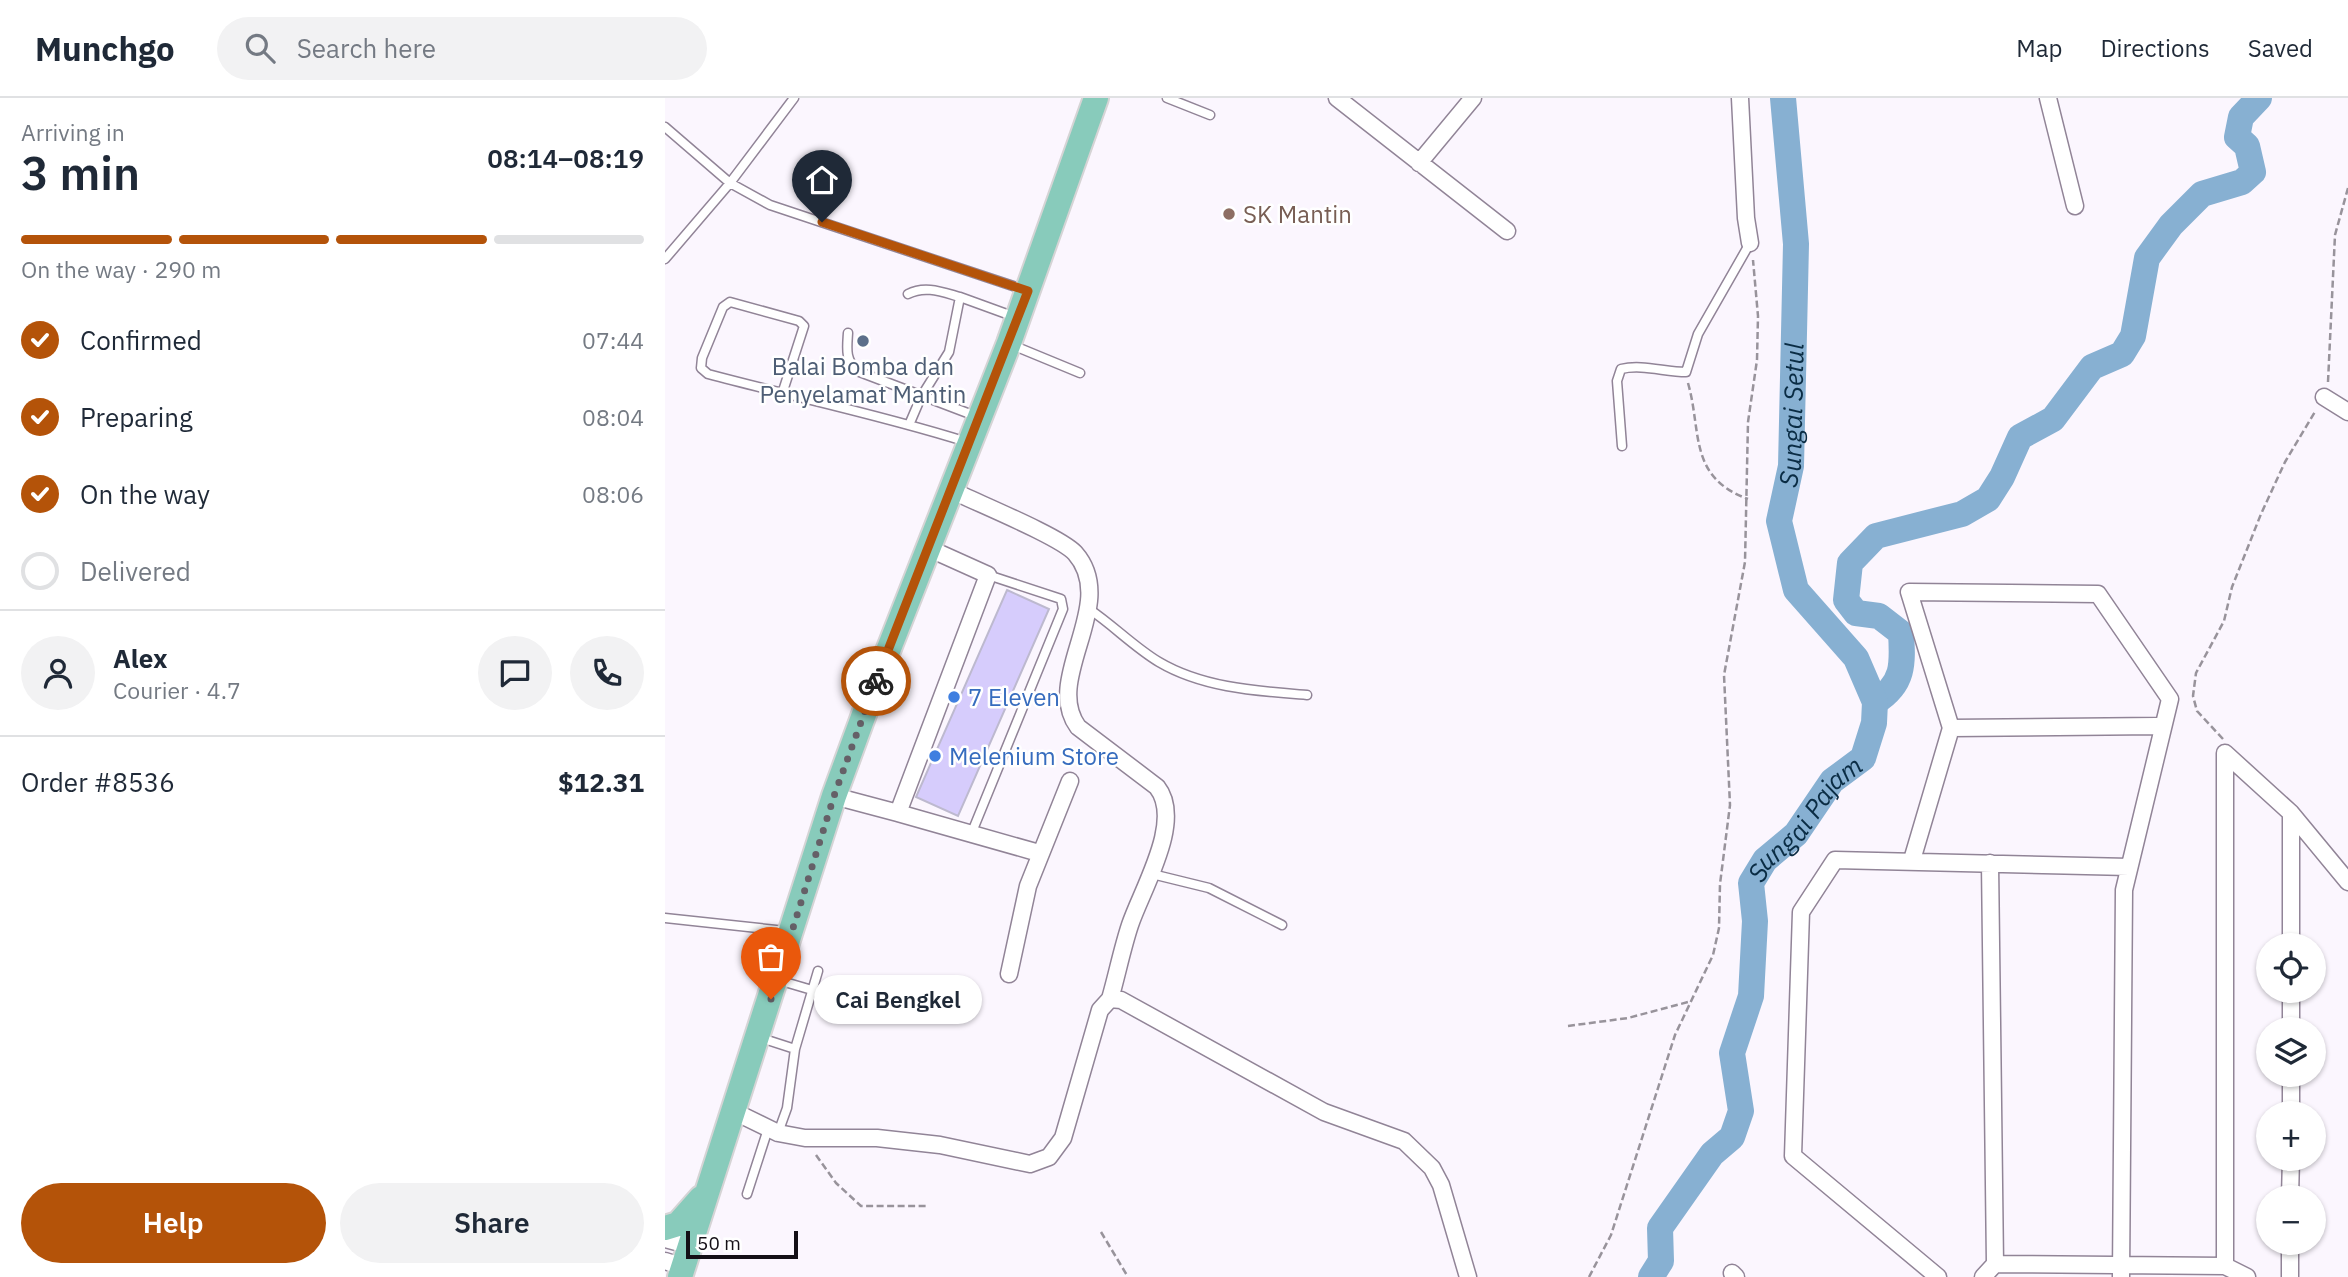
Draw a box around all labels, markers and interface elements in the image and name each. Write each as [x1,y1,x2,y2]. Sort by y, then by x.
search box [217,17,707,80]
text: Munchgo [35,27,175,70]
icon: search [241,29,279,67]
text: Search here [297,31,436,65]
text: Map [2016,32,2062,64]
text: Directions [2100,32,2210,64]
text: Saved [2248,32,2313,64]
text: Arriving in [21,117,125,147]
text: 08:14–08:19 [487,141,644,175]
text: 3 min [21,143,140,203]
pin [792,150,852,222]
icon: home [803,161,841,199]
place label: SK Mantin [1243,198,1352,230]
marker: SK Mantin [1221,206,1237,222]
text: On the way · 290 m [21,254,221,284]
icon: check [21,321,59,359]
text: Confirmed [80,323,202,357]
text: 07:44 [582,325,644,355]
marker: Balai Bomba dan Penyelamat Mantin [855,333,871,349]
water label: Sungai Setul [1770,342,1811,490]
place label: Balai Bomba dan Penyelamat Mantin [760,350,966,410]
icon: check [21,398,59,436]
text: Preparing [80,400,193,434]
text: 08:04 [582,402,644,432]
icon: check [21,475,59,513]
text: On the way [80,477,210,511]
text: 08:06 [582,479,644,509]
text: Delivered [80,554,191,588]
button: person [21,636,95,710]
button: chat [478,636,552,710]
button: phone [570,636,644,710]
text: Alex [113,641,167,675]
courier [841,646,911,716]
icon: bike [857,662,895,700]
text: Courier · 4.7 [113,675,241,705]
place label: 7 Eleven [968,681,1060,713]
marker: 7 Eleven [946,689,962,705]
place label: Melenium Store [949,740,1119,772]
marker: Melenium Store [927,748,943,764]
water label: Sungai Pajam [1739,748,1869,888]
text: Order #8536 [21,765,175,799]
text: $12.31 [558,765,644,799]
pin [741,927,801,999]
map controls [2256,933,2326,1255]
button: locate [2256,933,2326,1003]
icon: bag [752,938,790,976]
callout: Cai Bengkel [813,974,981,1024]
text: Cai Bengkel [835,984,961,1014]
button: layers [2256,1017,2326,1087]
button: + [2256,1101,2326,1171]
button: Help [21,1183,326,1263]
button: Share [340,1183,644,1263]
button: − [2256,1185,2326,1255]
scale bar [686,1228,798,1260]
text: 50 m [697,1231,741,1255]

